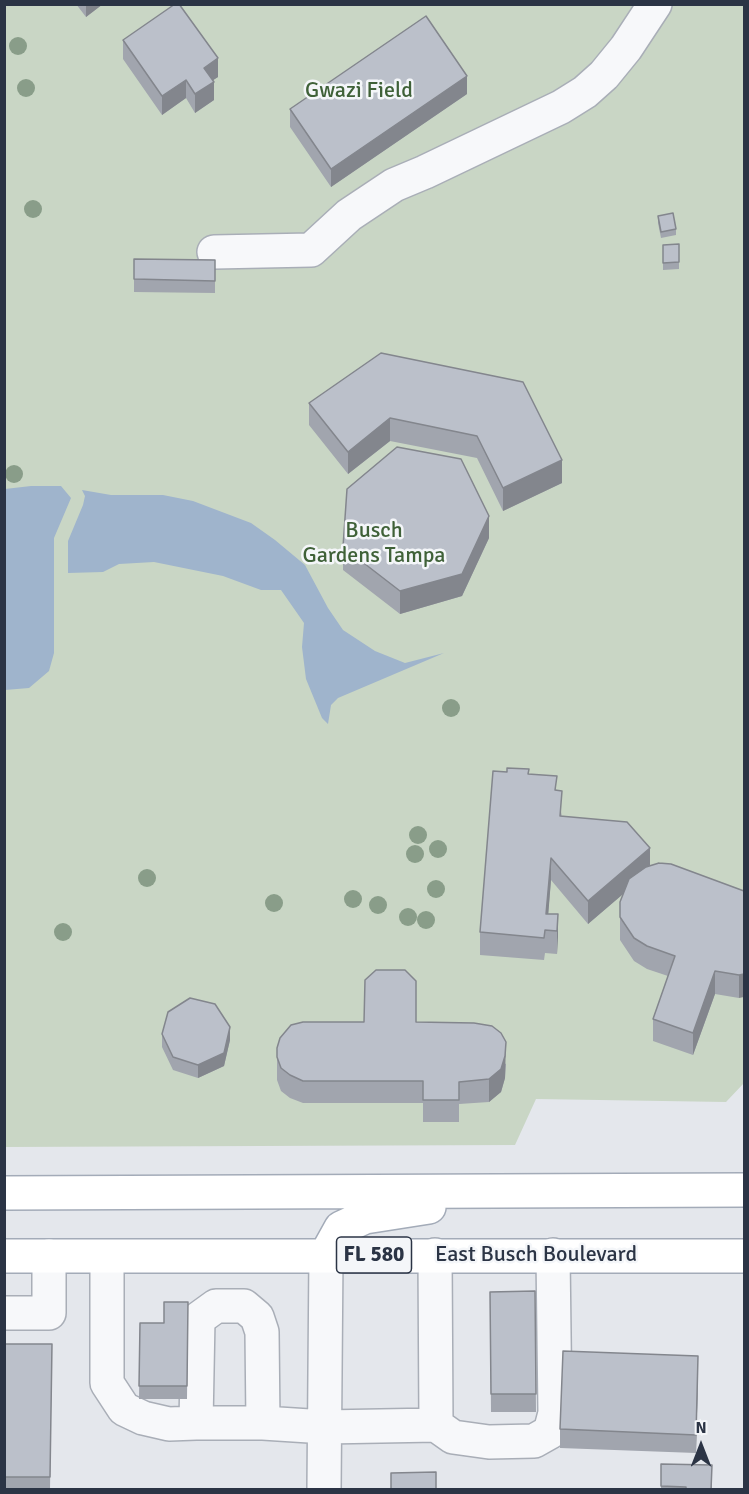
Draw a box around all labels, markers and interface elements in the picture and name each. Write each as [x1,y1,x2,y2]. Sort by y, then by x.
park label: Gwazi Field [305,78,413,104]
park label: Busch Gardens Tampa [302,518,446,570]
road number: FL 580 [336,1237,412,1273]
street label: East Busch Boulevard [435,1242,637,1268]
north arrow [671,1416,731,1476]
text: N [695,1418,707,1438]

